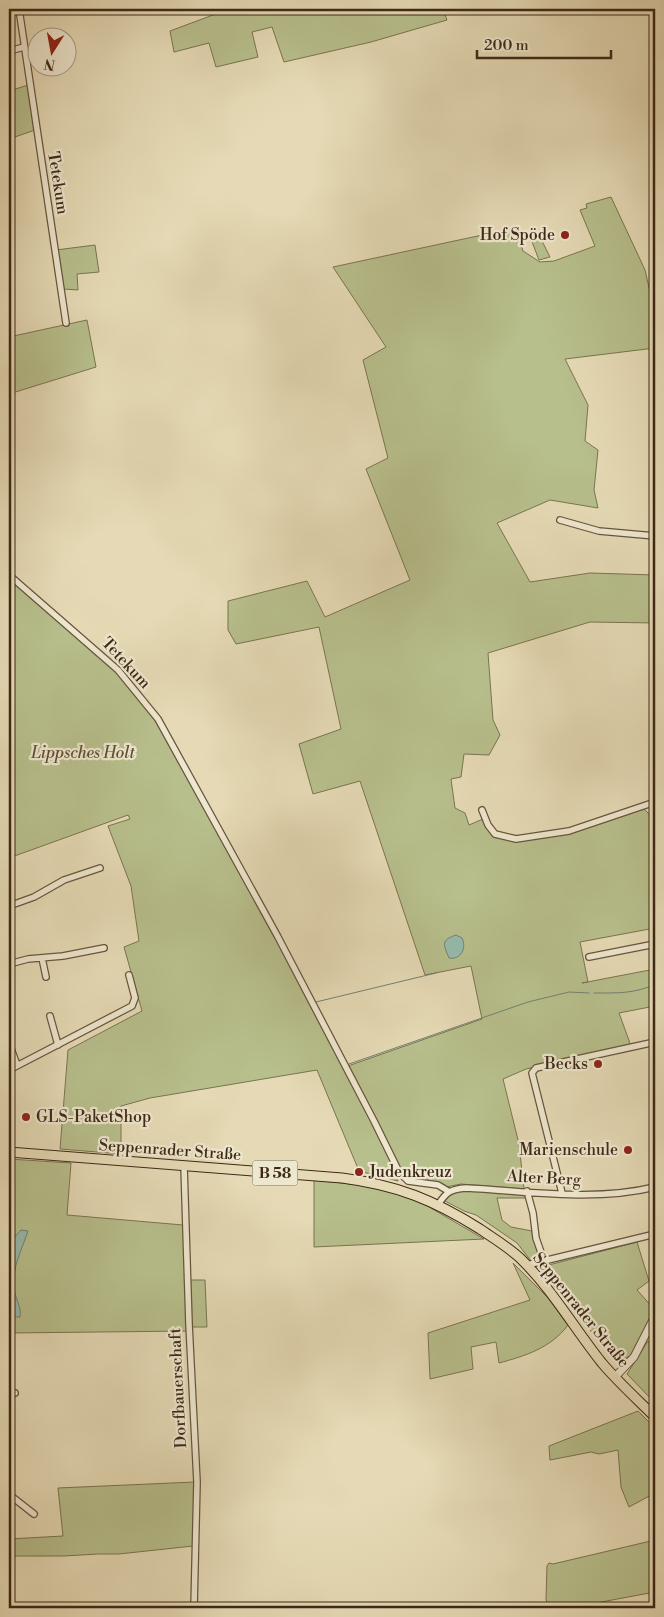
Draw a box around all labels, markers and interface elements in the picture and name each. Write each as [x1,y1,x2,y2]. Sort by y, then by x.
north arrow [28,28,78,78]
scale bar [477,28,610,60]
text: 200 m [484,36,529,55]
text: N [43,54,57,74]
street label: Tetekum [43,150,73,216]
place label: Hof Spöde [480,225,555,245]
marker: Hof Spöde [559,229,571,241]
street label: Tetekum [97,633,155,693]
park label: Lippsches Holt [30,743,135,763]
place label: Becks [544,1054,588,1074]
marker: Becks [592,1058,604,1070]
place label: GLS-PaketShop [36,1107,151,1127]
marker: GLS-PaketShop [20,1111,32,1123]
street label: Seppenrader Straße [98,1135,242,1165]
place label: Marienschule [519,1140,618,1160]
marker: Marienschule [622,1144,634,1156]
road number: B 58 [252,1160,298,1186]
place label: Judenkreuz [368,1162,452,1182]
marker: Judenkreuz [353,1166,365,1178]
street label: Alter Berg [506,1166,582,1190]
street label: Seppenrader Straße [528,1248,634,1372]
street label: Dorfbauerschaft [165,1327,191,1449]

